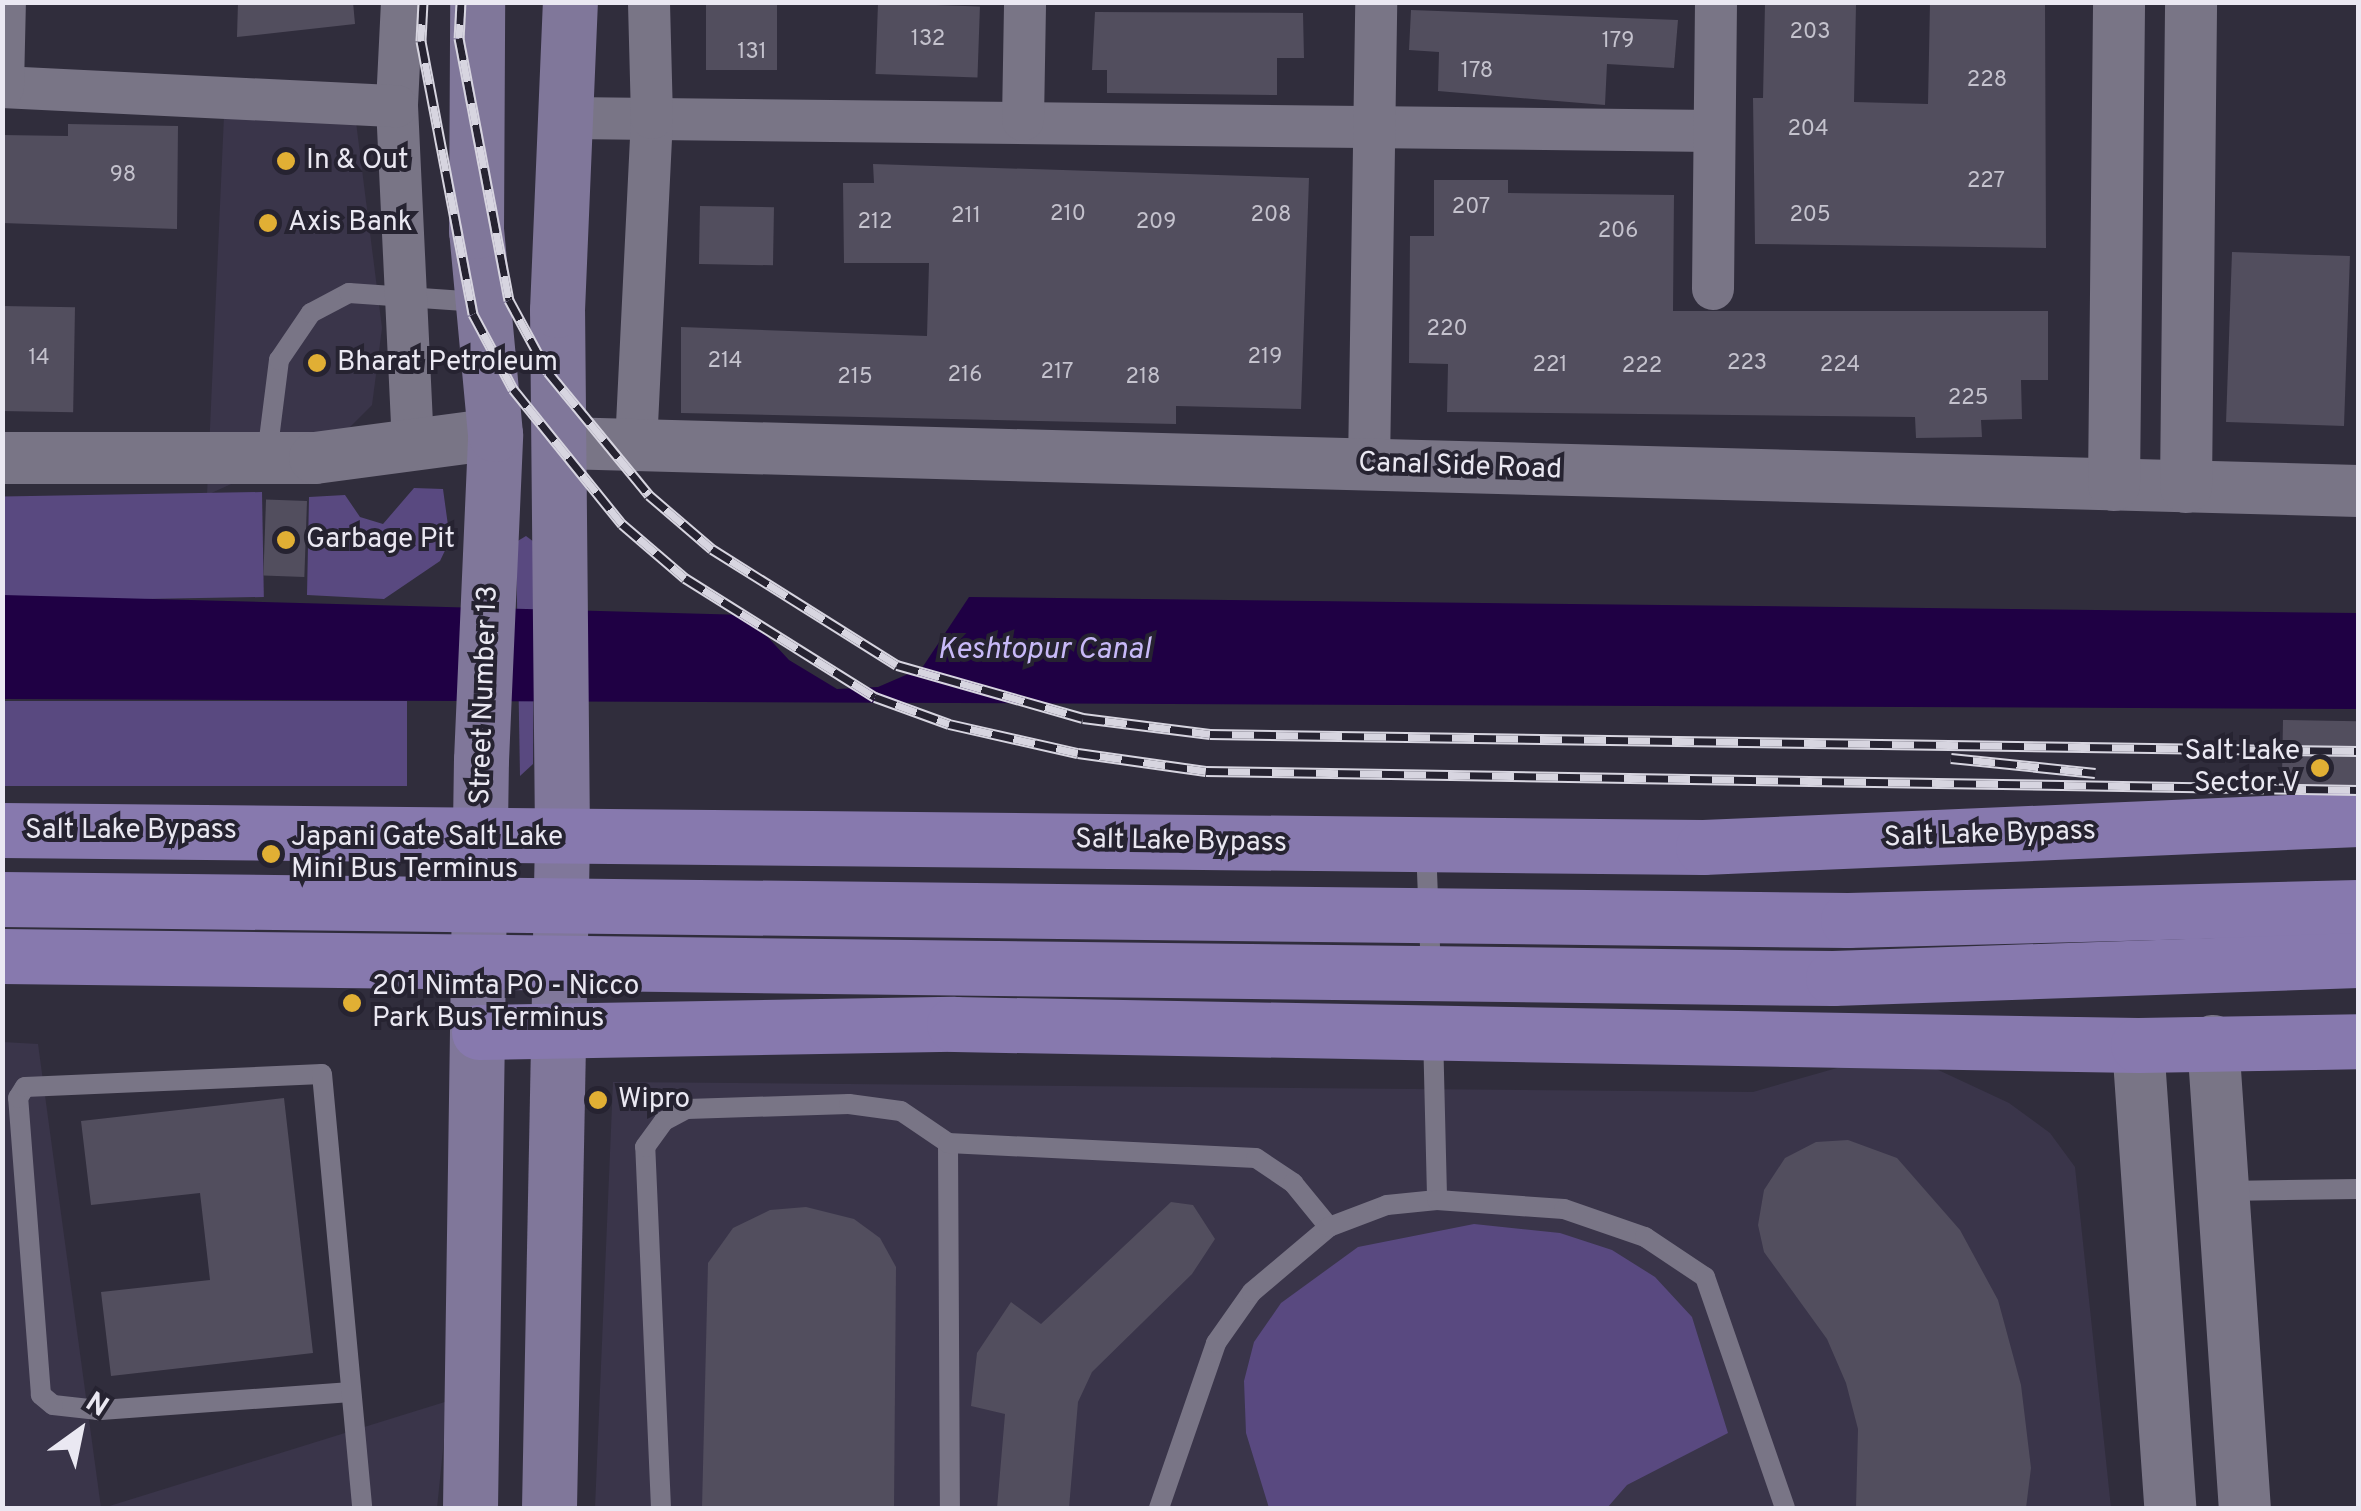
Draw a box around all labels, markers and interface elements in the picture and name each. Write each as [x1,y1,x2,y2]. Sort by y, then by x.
house number: 203 [1790,20,1830,46]
house number: 132 [911,27,945,53]
house number: 179 [1602,29,1634,55]
house number: 131 [737,40,767,66]
house number: 178 [1461,59,1493,85]
house number: 228 [1967,68,2007,94]
house number: 204 [1787,117,1829,143]
place label: In & Out [306,144,409,178]
marker: In & Out [275,150,297,172]
house number: 98 [110,163,136,189]
house number: 227 [1967,169,2005,195]
house number: 207 [1452,195,1490,221]
house number: 210 [1050,202,1086,228]
house number: 208 [1250,203,1292,229]
house number: 205 [1789,203,1831,229]
house number: 211 [951,204,981,230]
place label: Axis Bank [288,206,413,240]
house number: 212 [857,210,893,236]
house number: 209 [1136,210,1176,236]
marker: Axis Bank [257,212,279,234]
house number: 206 [1598,219,1638,245]
house number: 220 [1426,317,1468,343]
house number: 219 [1248,345,1282,371]
house number: 14 [28,346,50,372]
place label: Bharat Petroleum [337,346,558,380]
house number: 214 [708,349,742,375]
house number: 223 [1727,351,1767,377]
marker: Bharat Petroleum [306,352,328,374]
house number: 221 [1532,353,1568,379]
house number: 224 [1820,353,1860,379]
house number: 222 [1622,354,1662,380]
house number: 217 [1040,360,1074,386]
house number: 216 [948,363,982,389]
house number: 215 [837,365,873,391]
house number: 218 [1125,365,1161,391]
house number: 225 [1948,386,1988,412]
street label: Canal Side Road [1358,447,1562,487]
place label: Garbage Pit [306,523,455,557]
marker: Garbage Pit [275,529,297,551]
street label: Street Number 13 [464,585,506,805]
water label: Keshtopur Canal [937,633,1151,669]
place label: Salt Lake Sector V [2185,735,2300,801]
marker: Salt Lake Sector V [2309,757,2331,779]
street label: Salt Lake Bypass [25,814,237,848]
street label: Salt Lake Bypass [1884,815,2096,855]
place label: Japani Gate Salt Lake Mini Bus Terminus [291,821,563,887]
street label: Salt Lake Bypass [1075,823,1287,861]
marker: Japani Gate Salt Lake Mini Bus Terminus [260,843,282,865]
place label: 201 Nimta PO - Nicco Park Bus Terminus [372,970,639,1036]
marker: 201 Nimta PO - Nicco Park Bus Terminus [341,992,363,1014]
place label: Wipro [618,1083,690,1117]
marker: Wipro [587,1089,609,1111]
north arrow [30,1381,130,1481]
text: N [78,1385,115,1426]

